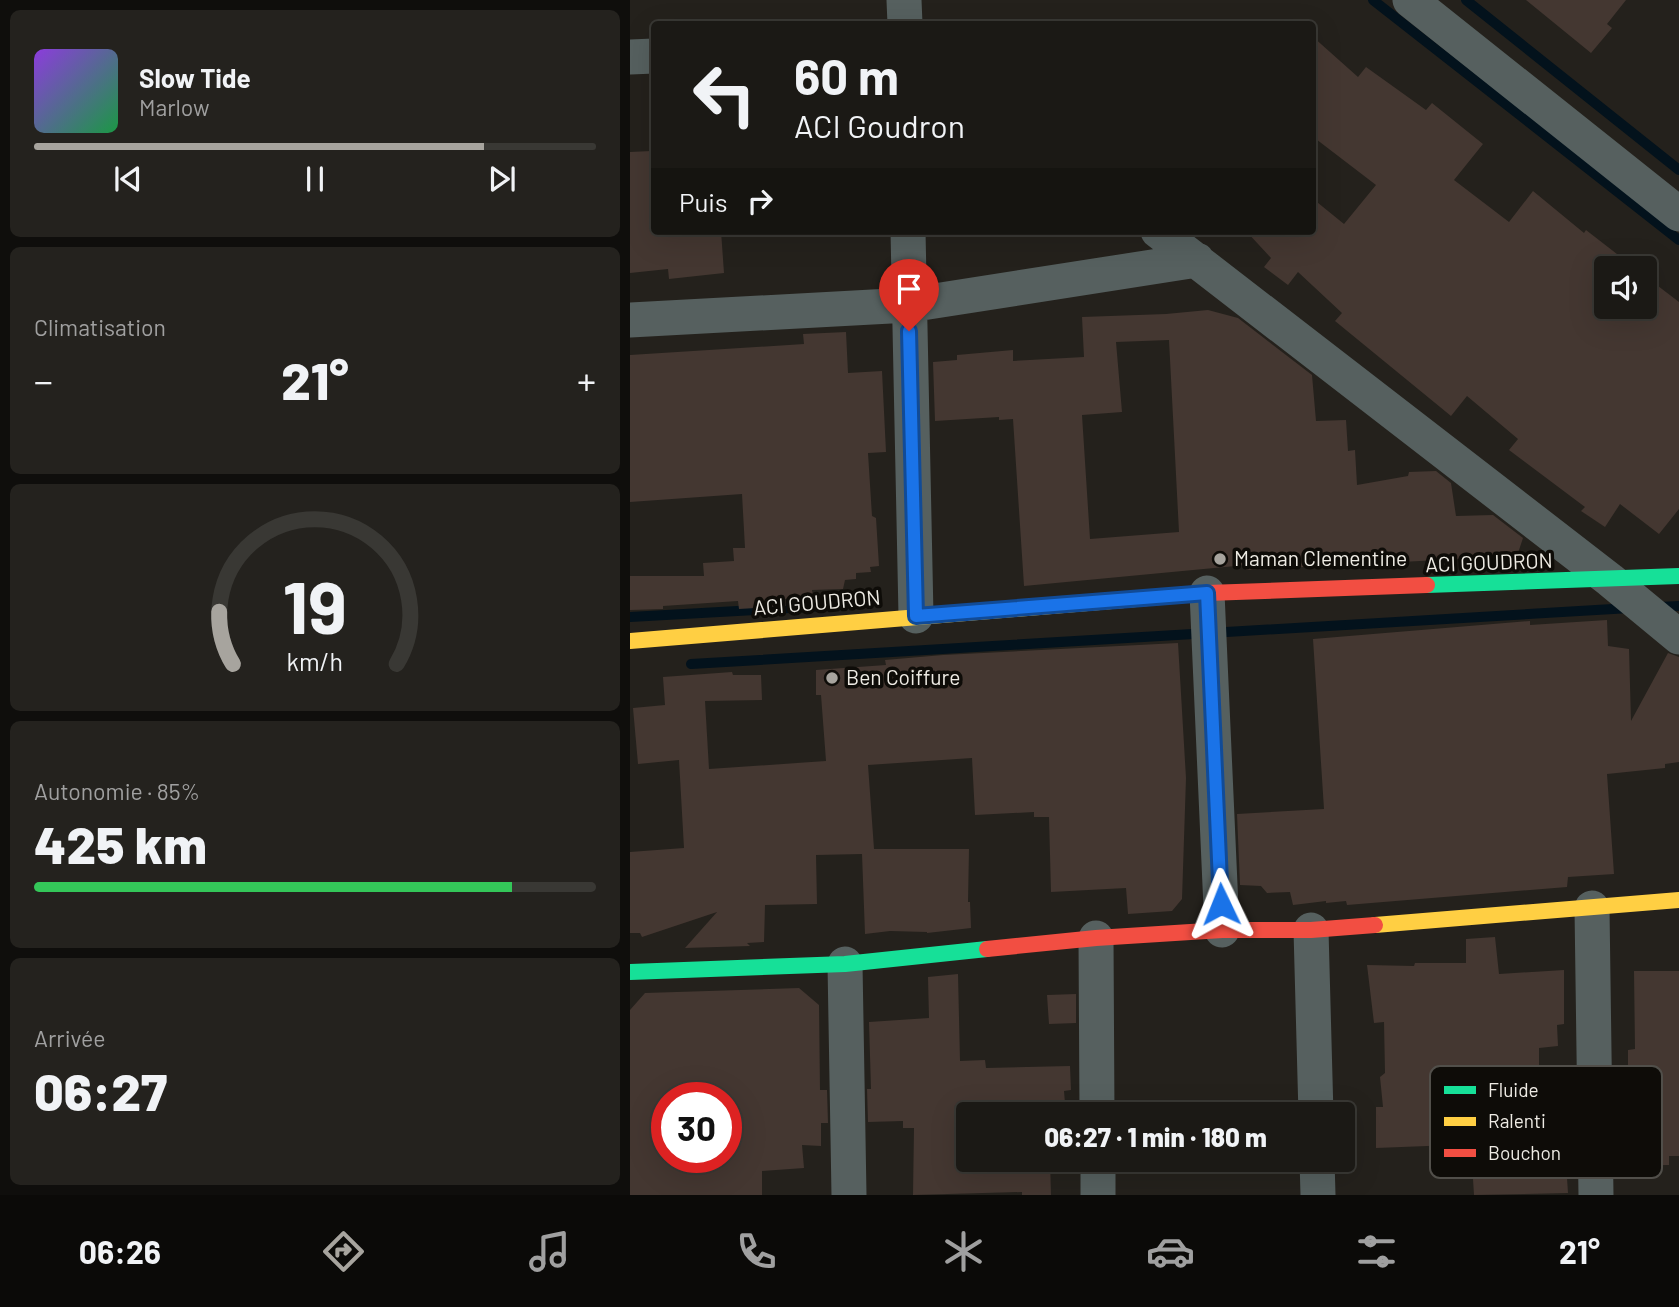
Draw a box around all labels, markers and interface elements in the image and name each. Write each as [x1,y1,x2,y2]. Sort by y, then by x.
text: 60 m [794,46,899,105]
icon: left [679,49,770,140]
text: Slow Tide [139,62,251,93]
text: Marlow [139,93,210,121]
text: ACI Goudron [794,106,965,144]
icon: previous [109,160,147,198]
icon: pause [296,160,334,198]
icon: next [483,160,521,198]
icon: right [741,182,779,220]
text: Puis [679,186,727,217]
map controls [1594,256,1657,319]
button: sound [1594,256,1657,319]
pin [879,259,939,331]
icon: arrive [890,270,928,308]
text: Climatisation [34,313,166,341]
text: 21° [281,348,349,410]
text: − [34,357,53,403]
text: + [577,357,596,403]
place label: Maman Clementine [1234,545,1407,570]
street label: ACI GOUDRON [1425,547,1553,576]
marker: Maman Clementine [1212,551,1228,567]
text: 19 [283,561,347,649]
street label: ACI GOUDRON [752,583,881,620]
text: km/h [287,645,343,675]
place label: Ben Coiffure [846,664,960,689]
marker: Ben Coiffure [824,670,840,686]
text: Autonomie · 85% [34,777,200,805]
text: 425 km [34,812,207,874]
position arrow [1184,867,1258,941]
text: Arrivée [34,1024,106,1052]
text: 06:27 [34,1059,167,1121]
legend [1430,1066,1662,1178]
text: Fluide [1488,1078,1539,1101]
speed limit sign: 30 [651,1082,742,1173]
text: Ralenti [1488,1109,1546,1132]
text: 06:27 · 1 min · 180 m [1044,1121,1267,1152]
text: Bouchon [1488,1141,1561,1164]
icon: directions [319,1227,368,1276]
icon: music [525,1227,574,1276]
icon: phone [732,1227,781,1276]
icon: climate [939,1227,988,1276]
icon: car [1146,1227,1195,1276]
icon: filters [1352,1227,1401,1276]
text: 06:26 [79,1232,161,1270]
text: 21° [1559,1232,1600,1270]

